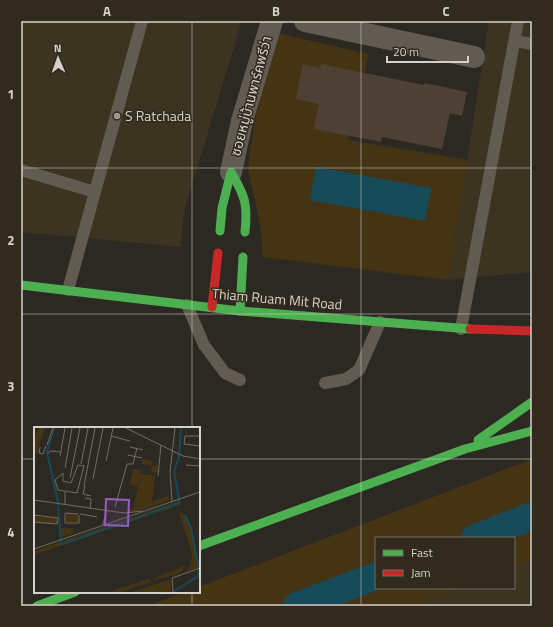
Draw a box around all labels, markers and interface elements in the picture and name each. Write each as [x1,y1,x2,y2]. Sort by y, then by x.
text: A [103,1,111,21]
text: B [272,1,280,21]
text: C [442,1,450,21]
street label: ซอยหมู่บ้านพาร์คพรีว่า [224,33,277,158]
north arrow [38,38,78,78]
scale bar [387,38,468,64]
text: N [54,40,62,56]
text: 20 m [393,42,419,61]
text: 1 [7,84,15,104]
place label: S Ratchada [125,105,191,126]
marker: S Ratchada [112,111,122,121]
text: 2 [7,230,15,250]
street label: Thiam Ruam Mit Road [211,282,343,315]
text: 3 [7,376,15,396]
inset map [34,427,200,593]
text: 4 [7,522,15,542]
legend [375,537,515,589]
text: Fast [411,543,434,562]
text: Jam [411,563,431,582]

